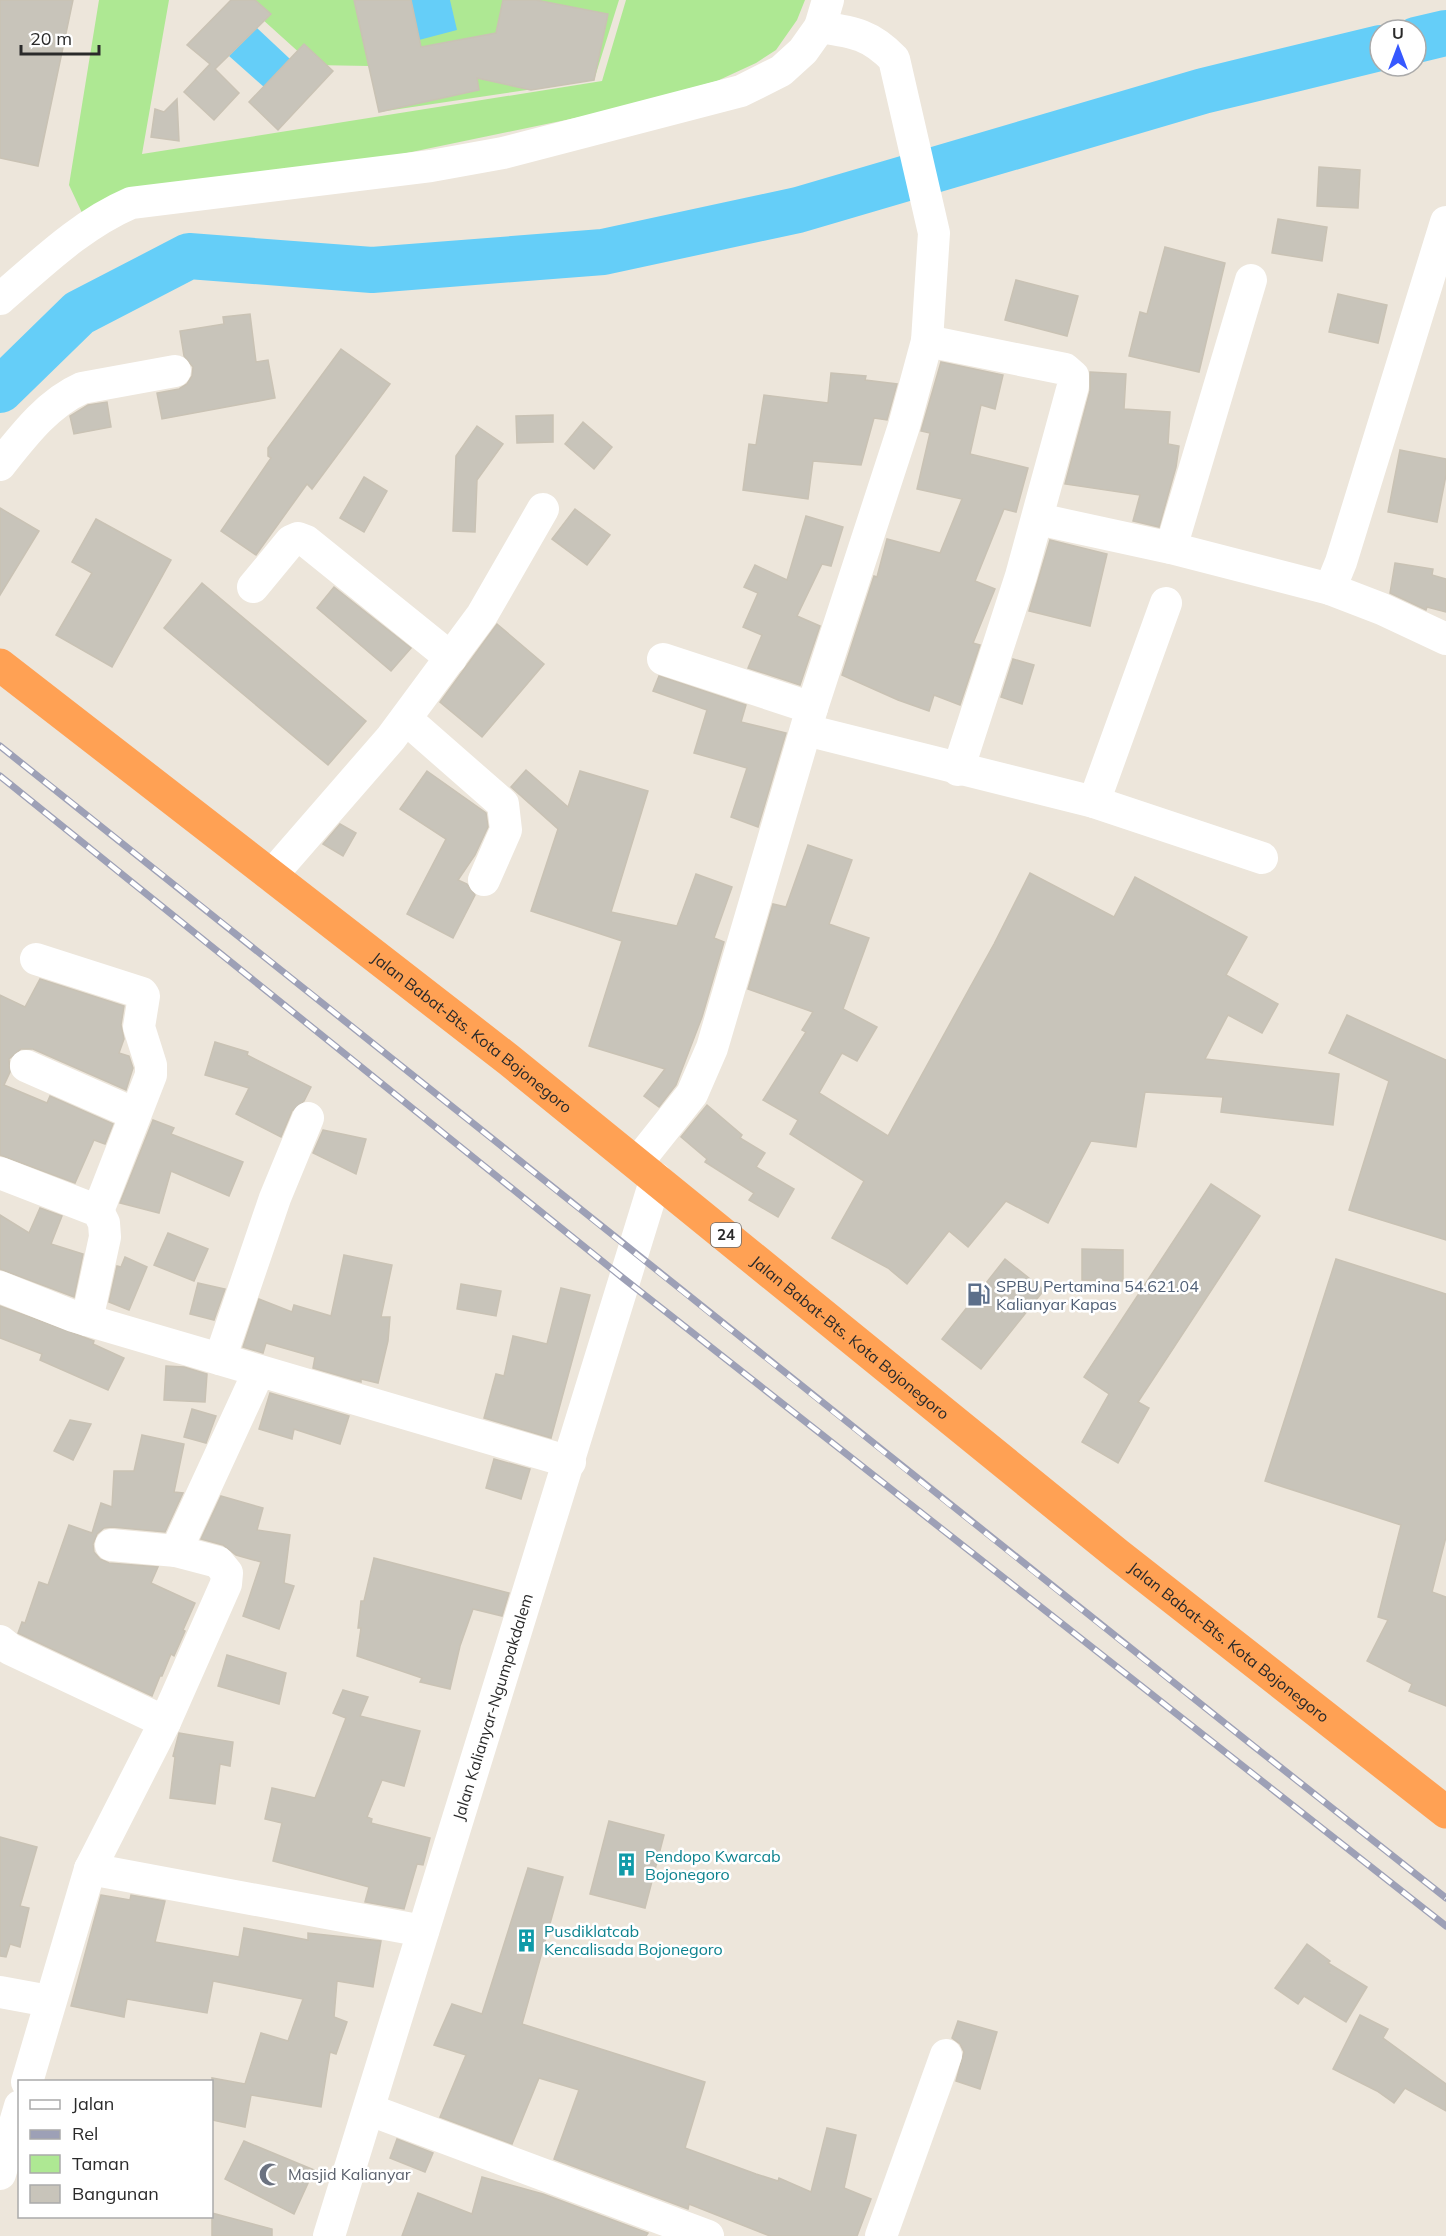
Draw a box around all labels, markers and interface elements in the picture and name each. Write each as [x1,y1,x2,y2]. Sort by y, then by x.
scale bar [21,18,99,56]
north arrow [1368,18,1428,78]
text: U [1392,23,1404,43]
text: 20 m [30,27,72,50]
street label: Jalan Babat-Bts. Kota Bojonegoro [368,947,576,1117]
road number: 24 [711,1223,741,1247]
street label: Jalan Babat-Bts. Kota Bojonegoro [747,1251,953,1424]
place label: SPBU Pertamina 54.621.04 Kalianyar Kapas [996,1276,1199,1314]
fuel station icon: SPBU Pertamina 54.621.04 Kalianyar Kapas [965,1282,991,1308]
street label: Jalan Babat-Bts. Kota Bojonegoro [1125,1557,1333,1727]
street label: Jalan Kalianyar-Ngumpakdalem [448,1591,537,1823]
place label: Pendopo Kwarcab Bojonegoro [645,1846,781,1884]
building icon: Pendopo Kwarcab Bojonegoro [614,1852,640,1878]
place label: Pusdiklatcab Kencalisada Bojonegoro [544,1921,723,1959]
building icon: Pusdiklatcab Kencalisada Bojonegoro [513,1927,539,1953]
legend [18,2080,213,2218]
text: Jalan [72,2092,114,2115]
text: Rel [72,2122,98,2145]
text: Taman [72,2152,129,2175]
mosque icon: Masjid Kalianyar [257,2161,283,2187]
place label: Masjid Kalianyar [288,2164,411,2184]
text: Bangunan [72,2182,159,2205]

